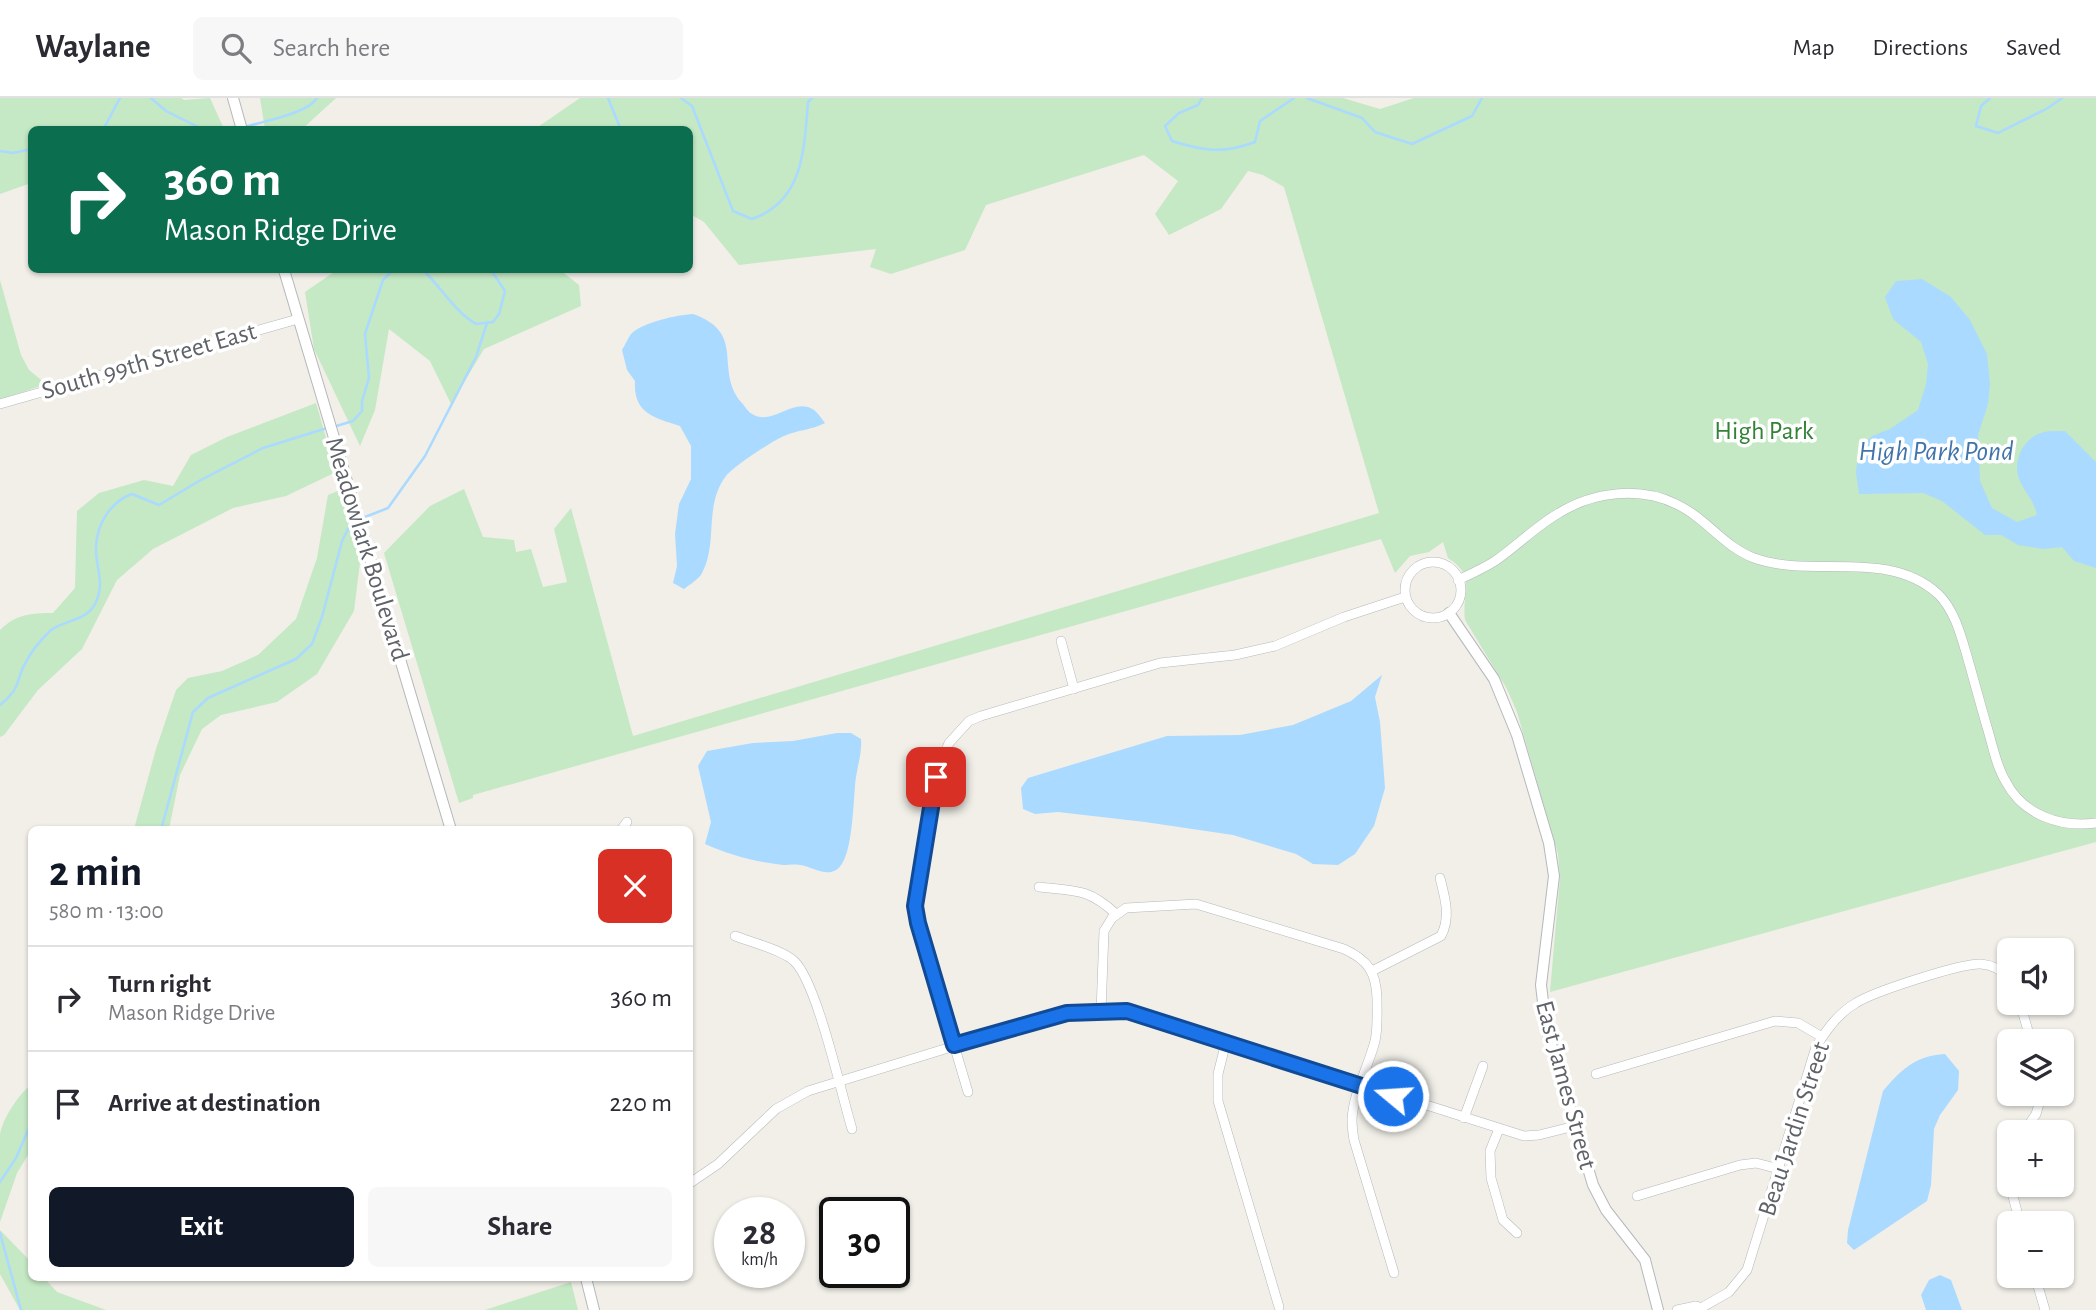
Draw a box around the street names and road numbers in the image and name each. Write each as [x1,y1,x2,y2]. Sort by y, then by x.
street label: South 99th Street East [39,318,259,404]
street label: Meadowlark Boulevard [321,434,413,664]
street label: East James Street [1531,998,1601,1172]
street label: Beau Jardin Street [1754,1039,1834,1219]

